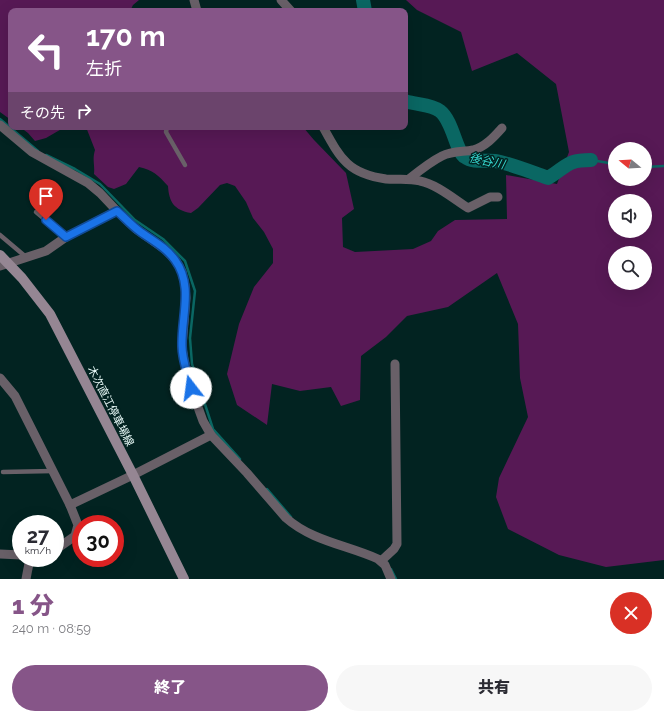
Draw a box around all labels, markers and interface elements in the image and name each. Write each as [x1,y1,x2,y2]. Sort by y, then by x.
text: 170 m [86,20,166,53]
icon: left [20,24,72,76]
text: 左折 [86,58,122,79]
icon: right [73,100,95,122]
text: その先 [20,104,65,122]
north arrow [608,142,652,186]
map controls [608,142,652,290]
water label: 後谷川 [468,150,508,172]
pin [29,179,63,220]
icon: arrive [35,185,57,207]
button: sound [608,194,652,238]
button: search [608,246,652,290]
street label: 木次直江停車場線 [85,364,136,448]
position arrow [170,367,212,409]
speed limit sign: 30 [72,515,124,567]
text: 27 [27,524,49,548]
text: km/h [25,545,51,556]
text: 1 分 [12,591,54,620]
button: close [610,592,652,634]
text: 240 m · 08:59 [12,621,91,636]
button: 終了 [12,665,328,711]
button: 共有 [336,665,652,711]

